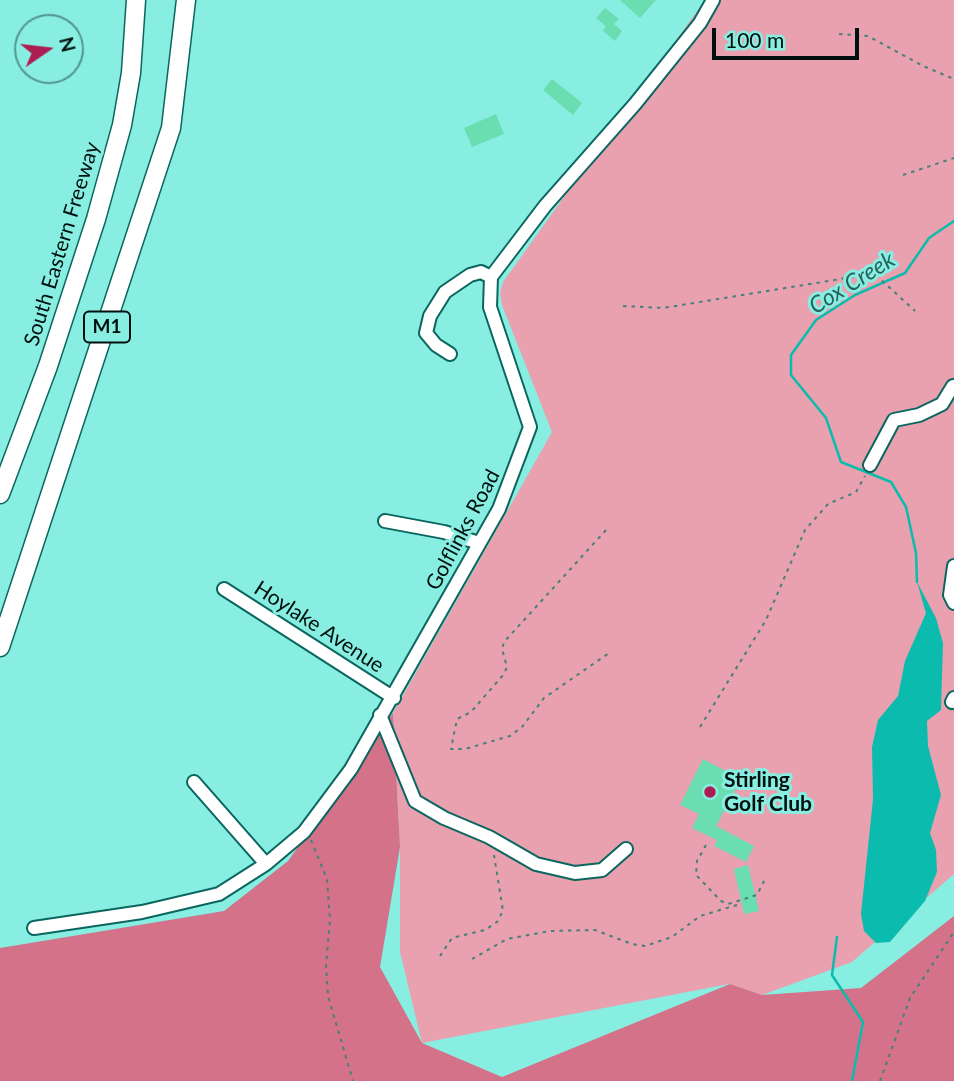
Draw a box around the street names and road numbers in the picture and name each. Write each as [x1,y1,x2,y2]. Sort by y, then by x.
street label: South Eastern Freeway [19,139,105,349]
road number: M1 [84,312,130,342]
street label: Golflinks Road [421,465,505,595]
street label: Hoylake Avenue [249,576,389,678]

